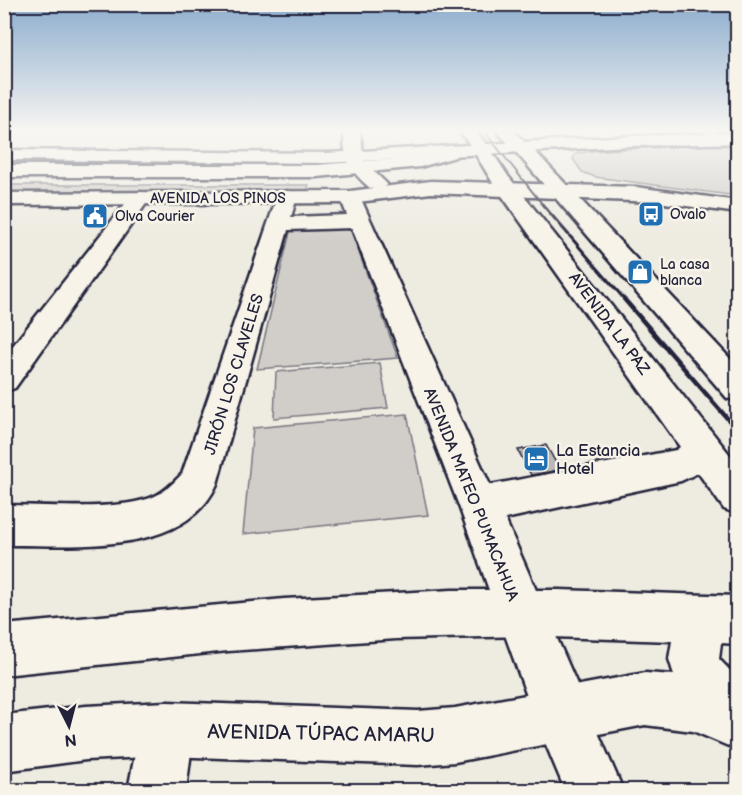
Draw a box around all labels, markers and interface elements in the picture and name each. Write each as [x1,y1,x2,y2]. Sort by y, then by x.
street label: AVENIDA LOS PINOS [150,190,286,207]
bus stop icon: Ovalo [636,199,666,229]
public building icon: Olva Courier [80,201,110,231]
place label: Ovalo [670,206,706,223]
place label: Olva Courier [115,208,195,225]
place label: La casa blanca [660,256,710,289]
shop icon: La casa blanca [625,257,655,287]
street label: AVENIDA LA PAZ [564,269,654,379]
street label: JIRÓN LOS CLAVELES [199,291,268,457]
street label: AVENIDA MATEO PUMACAHUA [419,385,522,604]
place label: La Estancia Hotel [556,442,640,479]
hotel icon: La Estancia Hotel [521,444,551,474]
north arrow [39,696,99,756]
street label: AVENIDA TÚPAC AMARU [207,719,435,748]
text: N [63,729,77,750]

